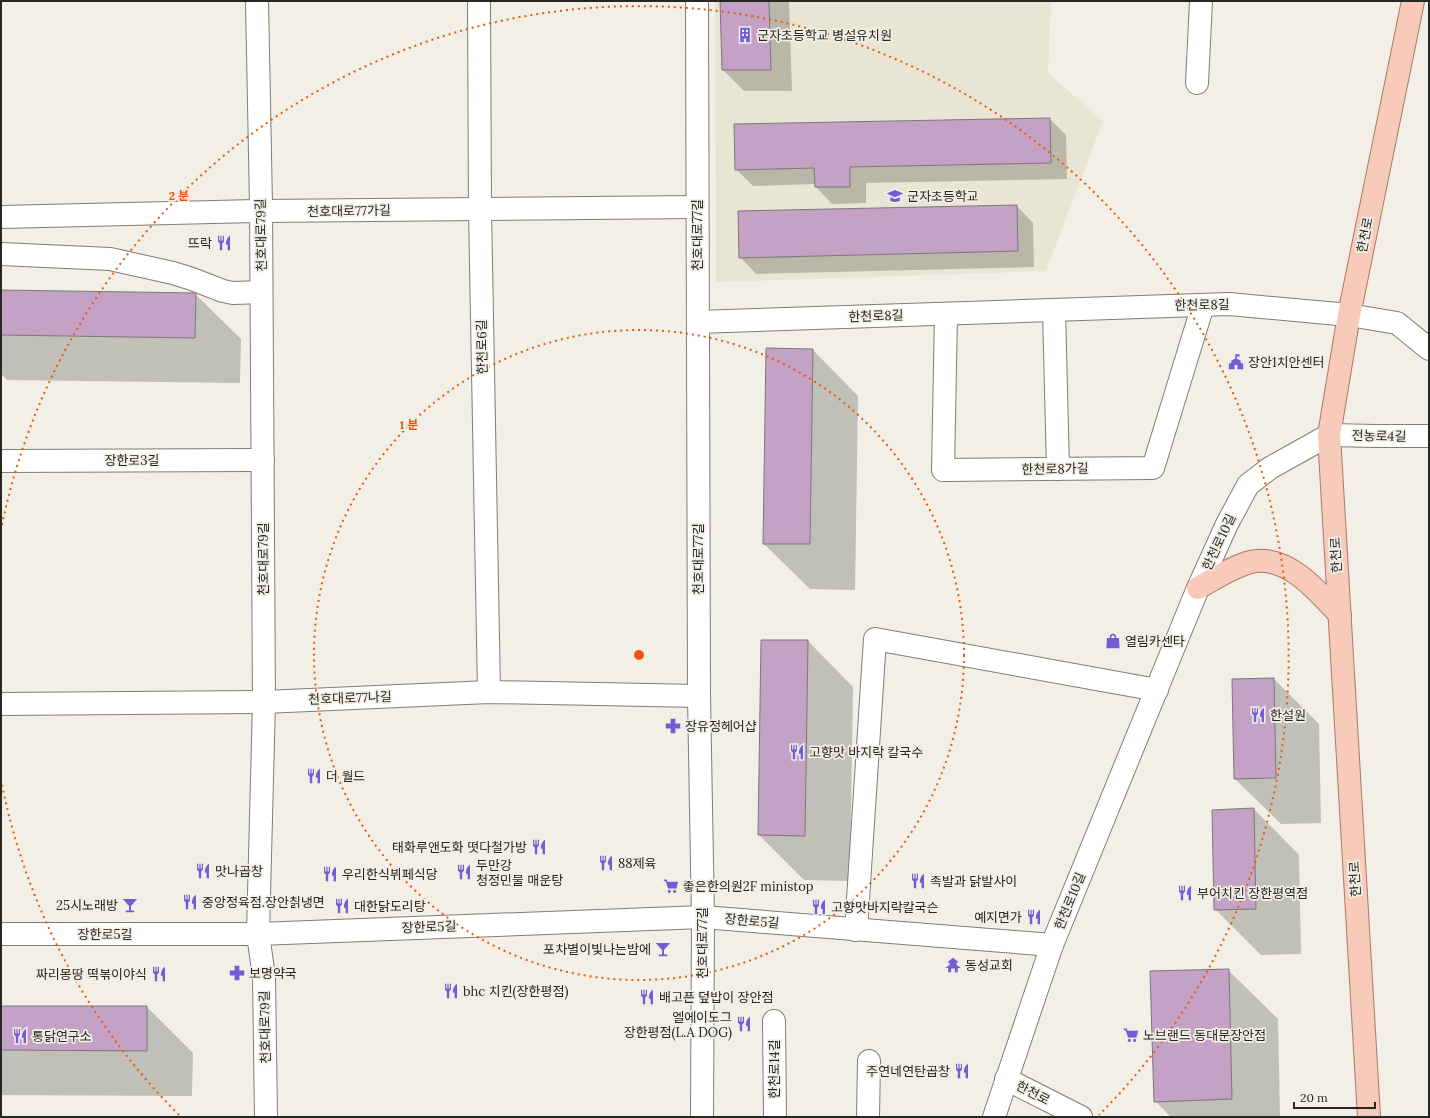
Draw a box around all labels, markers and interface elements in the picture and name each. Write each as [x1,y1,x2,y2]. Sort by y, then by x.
building icon: 군자초등학교 병설유치원 [736,26,754,44]
place label: 군자초등학교 병설유치원 [757,27,892,44]
school or university icon: 군자초등학교 [886,187,904,205]
text: 2 분 [169,188,189,203]
place label: 군자초등학교 [907,188,979,205]
street label: 천호대로79길 [252,198,270,272]
street label: 천호대로77길 [689,199,706,271]
street label: 천호대로77가길 [307,202,391,220]
street label: 한천로 [1353,216,1377,254]
restaurant icon: 뜨락 [215,234,233,252]
place label: 뜨락 [188,235,212,252]
street label: 한천로8길 [1174,296,1230,314]
street label: 한천로8길 [848,307,904,325]
street label: 한천로6길 [473,319,491,375]
public building icon: 장안1치안센터 [1227,353,1245,371]
place label: 장안1치안센터 [1248,354,1325,371]
text: 1 분 [399,417,419,432]
street label: 전농로4길 [1351,427,1407,445]
street label: 장한로3길 [104,452,160,469]
street label: 한천로8가길 [1021,460,1089,478]
street label: 한천로10길 [1198,511,1240,573]
street label: 천호대로79길 [255,522,272,596]
street label: 천호대로77길 [690,523,707,595]
street label: 한천로 [1327,537,1345,573]
shop icon: 열림카센타 [1104,632,1122,650]
place label: 열림카센타 [1125,633,1185,650]
centre of rings [632,648,646,662]
street label: 천호대로77나길 [308,688,392,708]
restaurant icon: 한설원 [1249,706,1267,724]
place label: 한설원 [1270,707,1306,724]
pharmacy icon: 장유정헤어샵 [664,717,682,735]
place label: 장유정헤어샵 [685,718,757,735]
restaurant icon: 고향맛 바지락 칼국수 [788,743,806,761]
place label: 고향맛 바지락 칼국수 [809,744,924,761]
restaurant icon: 더 월드 [305,767,323,785]
place label: 더 월드 [326,768,365,785]
restaurant icon: 태화루앤도화 떳다철가방 [530,838,548,856]
place label: 태화루앤도화 떳다철가방 [392,839,527,856]
restaurant icon: 88제육 [597,854,615,872]
place label: 88제육 [618,855,657,872]
place label: 두만강 청정민물 매운탕 [476,857,563,889]
street label: 한천로 [1346,861,1364,897]
restaurant icon: 맛나곱창 [194,862,212,880]
place label: 맛나곱창 [215,863,263,880]
restaurant icon: 두만강 청정민물 매운탕 [455,863,473,881]
restaurant icon: 우리한식뷔페식당 [321,865,339,883]
place label: 우리한식뷔페식당 [342,866,438,883]
street label: 한천로10길 [1051,870,1089,932]
restaurant icon: 족발과 닭발사이 [909,872,927,890]
place label: 족발과 닭발사이 [930,873,1017,890]
supermarket icon: 좋은한의원2F ministop [662,877,680,895]
place label: 좋은한의원2F ministop [683,878,814,895]
restaurant icon: 부어치킨 장한평역점 [1176,884,1194,902]
place label: 부어치킨 장한평역점 [1197,885,1308,902]
restaurant icon: 중앙정육점.장안칡냉면 [181,893,199,911]
place label: 중앙정육점.장안칡냉면 [202,894,325,911]
bar icon: 25시노래방 [121,896,139,914]
place label: 25시노래방 [56,897,118,914]
restaurant icon: 대한닭도리탕 [333,897,351,915]
place label: 대한닭도리탕 [354,898,426,915]
restaurant icon: 고향맛바지락칼국슨 [810,898,828,916]
place label: 고향맛바지락칼국슨 [831,899,939,916]
street label: 천호대로77길 [694,907,711,979]
restaurant icon: 예지면가 [1025,908,1043,926]
place label: 예지면가 [974,909,1022,926]
street label: 장한로5길 [724,910,780,932]
street label: 장한로5길 [401,918,457,936]
street label: 장한로5길 [78,926,132,943]
bar icon: 포차별이빛나는밤에 [654,940,672,958]
place label: 포차별이빛나는밤에 [543,941,651,958]
temple icon: 동성교회 [944,956,962,974]
place label: 동성교회 [965,957,1013,974]
pharmacy icon: 보명약국 [228,964,246,982]
restaurant icon: 짜리몽땅 떡볶이야식 [150,965,168,983]
place label: 보명약국 [249,965,297,982]
place label: 짜리몽땅 떡볶이야식 [36,966,147,983]
restaurant icon: bhc 치킨(장한평점) [442,982,460,1000]
place label: bhc 치킨(장한평점) [463,983,568,1000]
restaurant icon: 배고픈 덮밥이 장안점 [638,988,656,1006]
place label: 배고픈 덮밥이 장안점 [659,989,773,1006]
street label: 천호대로79길 [256,990,274,1064]
place label: 엘에이도그 장한평점(L.A DOG) [624,1009,732,1041]
restaurant icon: 엘에이도그 장한평점(L.A DOG) [735,1015,753,1033]
supermarket icon: 노브랜드 동대문장안점 [1122,1026,1140,1044]
restaurant icon: 통닭연구소 [11,1027,29,1045]
place label: 노브랜드 동대문장안점 [1143,1027,1266,1044]
place label: 통닭연구소 [32,1028,92,1045]
street label: 한천로14길 [766,1039,783,1099]
restaurant icon: 주연네연탄곱창 [953,1062,971,1080]
place label: 주연네연탄곱창 [866,1063,950,1080]
street label: 한천로 [1013,1077,1053,1109]
scale bar [1294,1084,1375,1110]
text: 20 m [1300,1090,1328,1105]

